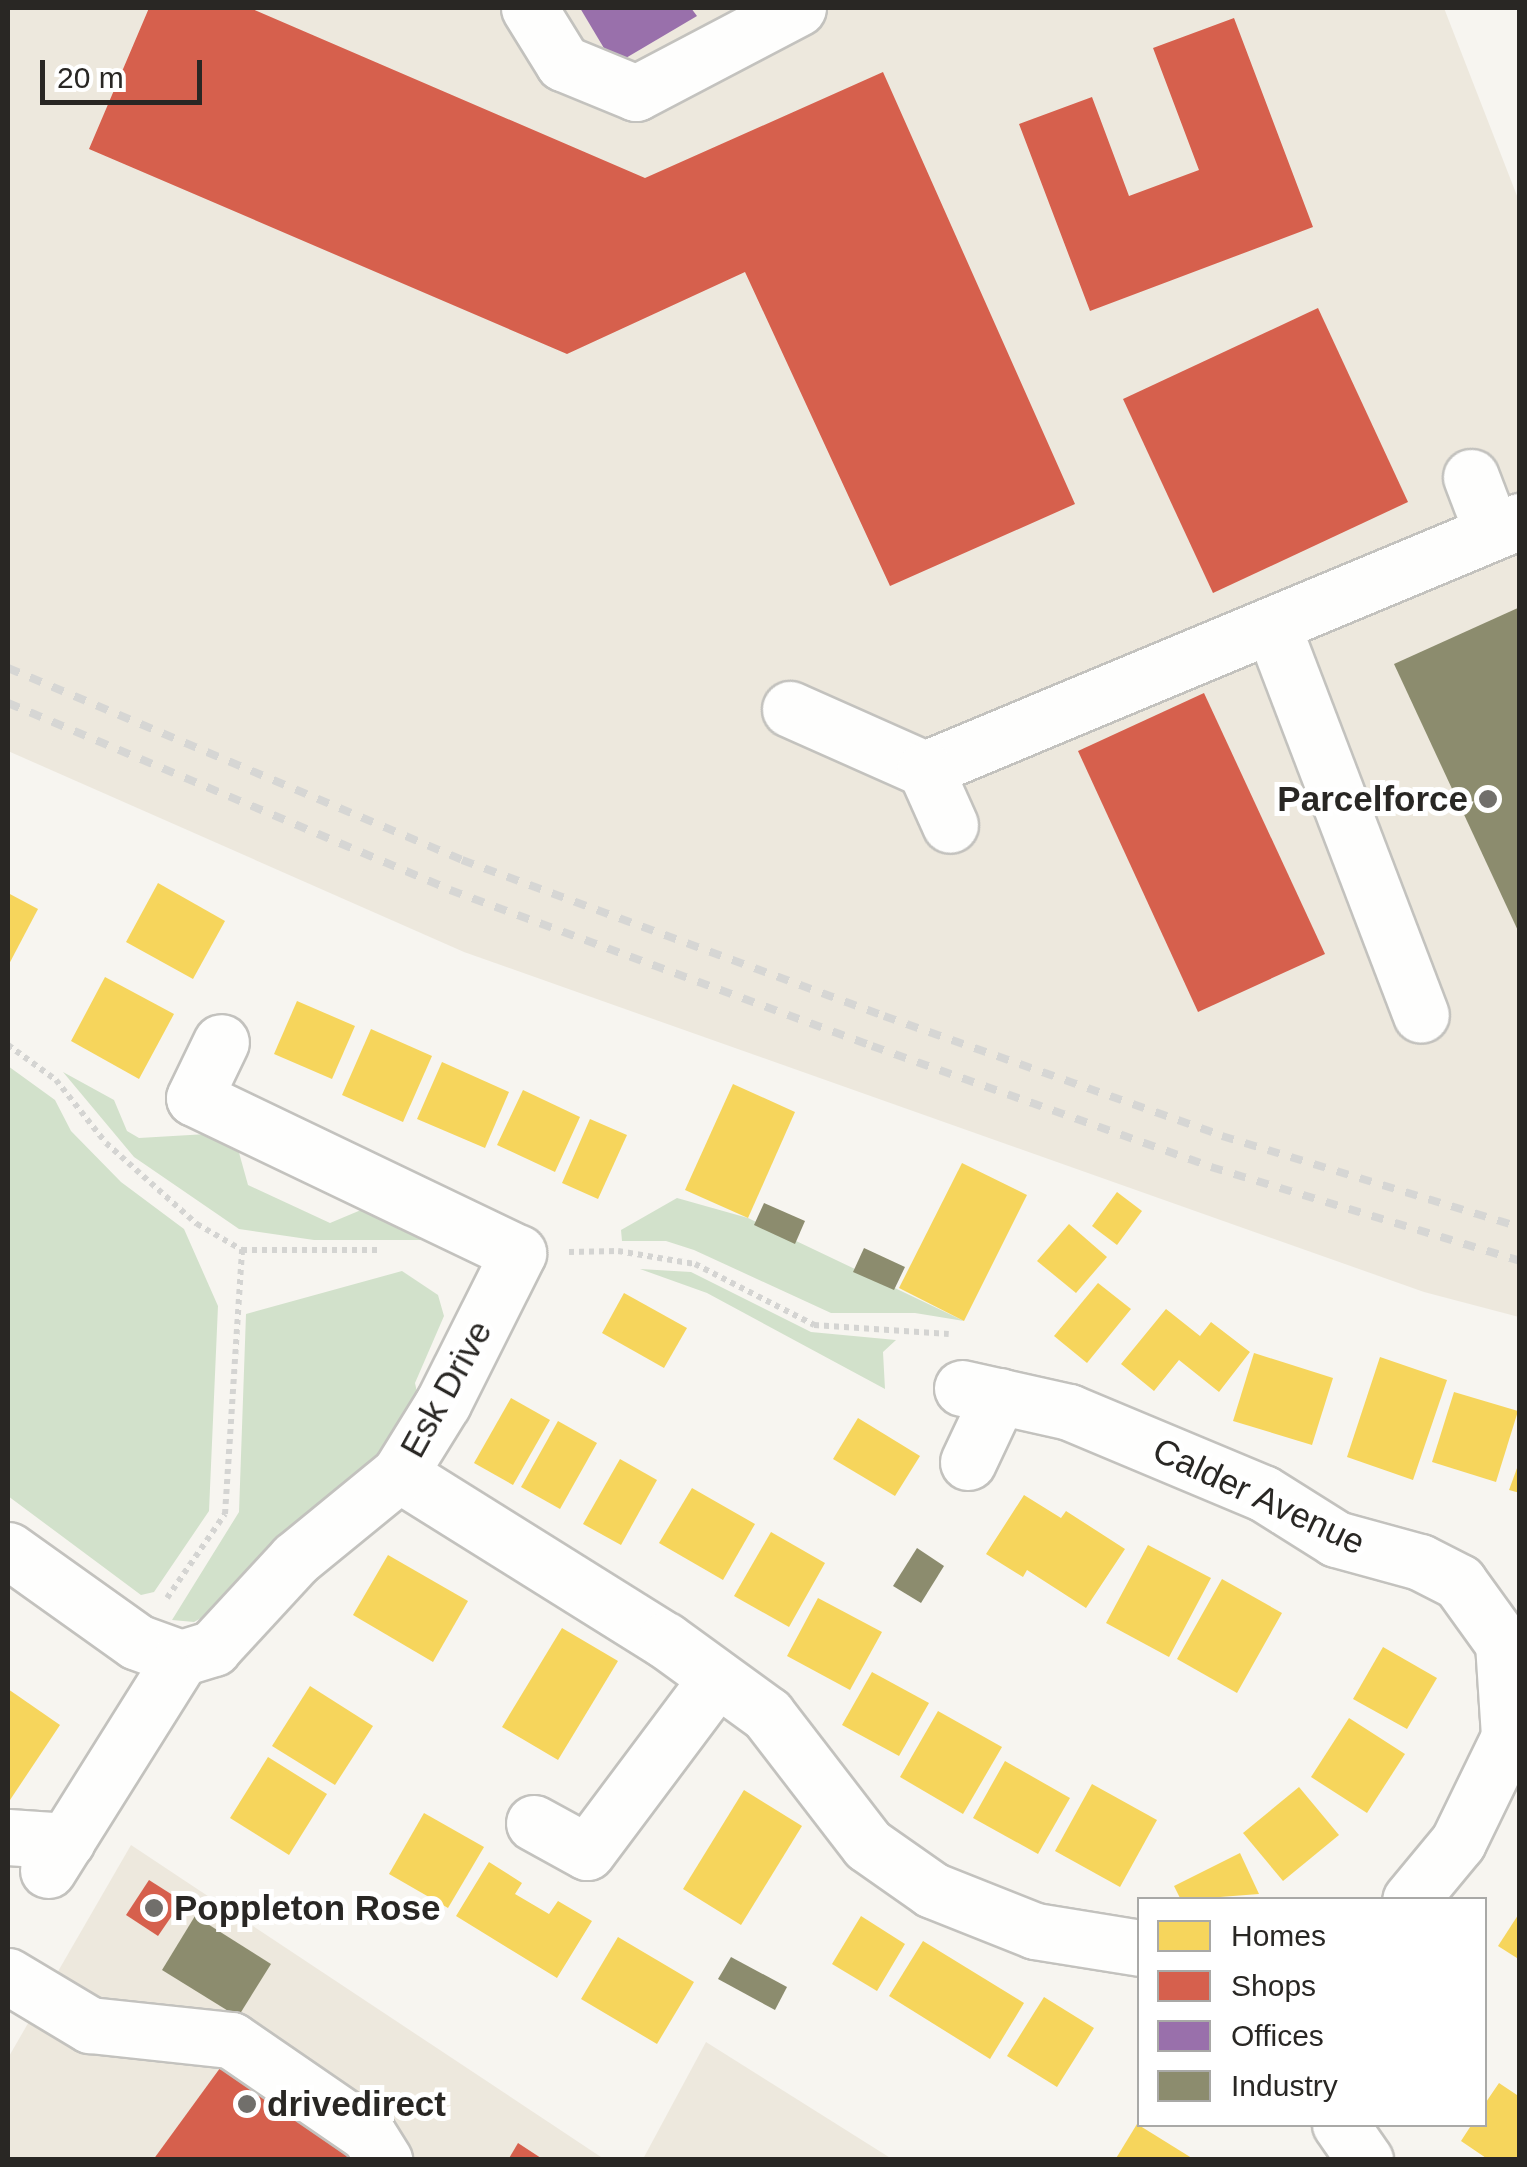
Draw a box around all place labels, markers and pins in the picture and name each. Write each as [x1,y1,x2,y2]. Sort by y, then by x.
place label: Parcelforce [1277,778,1468,820]
marker: Parcelforce [1477,788,1499,810]
place label: Poppleton Rose [174,1887,440,1929]
marker: Poppleton Rose [143,1897,165,1919]
place label: drivedirect [267,2083,446,2125]
marker: drivedirect [236,2093,258,2115]

